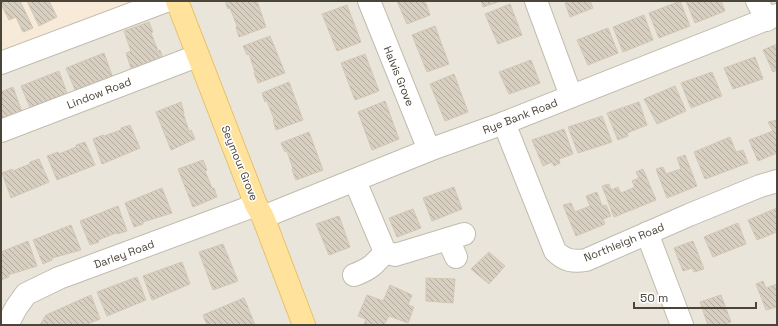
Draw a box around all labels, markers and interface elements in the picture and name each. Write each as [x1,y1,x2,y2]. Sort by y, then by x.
street label: Halvis Grove [381,44,417,108]
street label: Lindow Road [65,74,133,112]
street label: Rye Bank Road [481,95,559,137]
street label: Seymour Grove [219,123,261,203]
street label: Northleigh Road [582,219,666,265]
street label: Darley Road [92,237,156,271]
scale bar [634,284,756,310]
text: 50 m [640,290,668,306]

